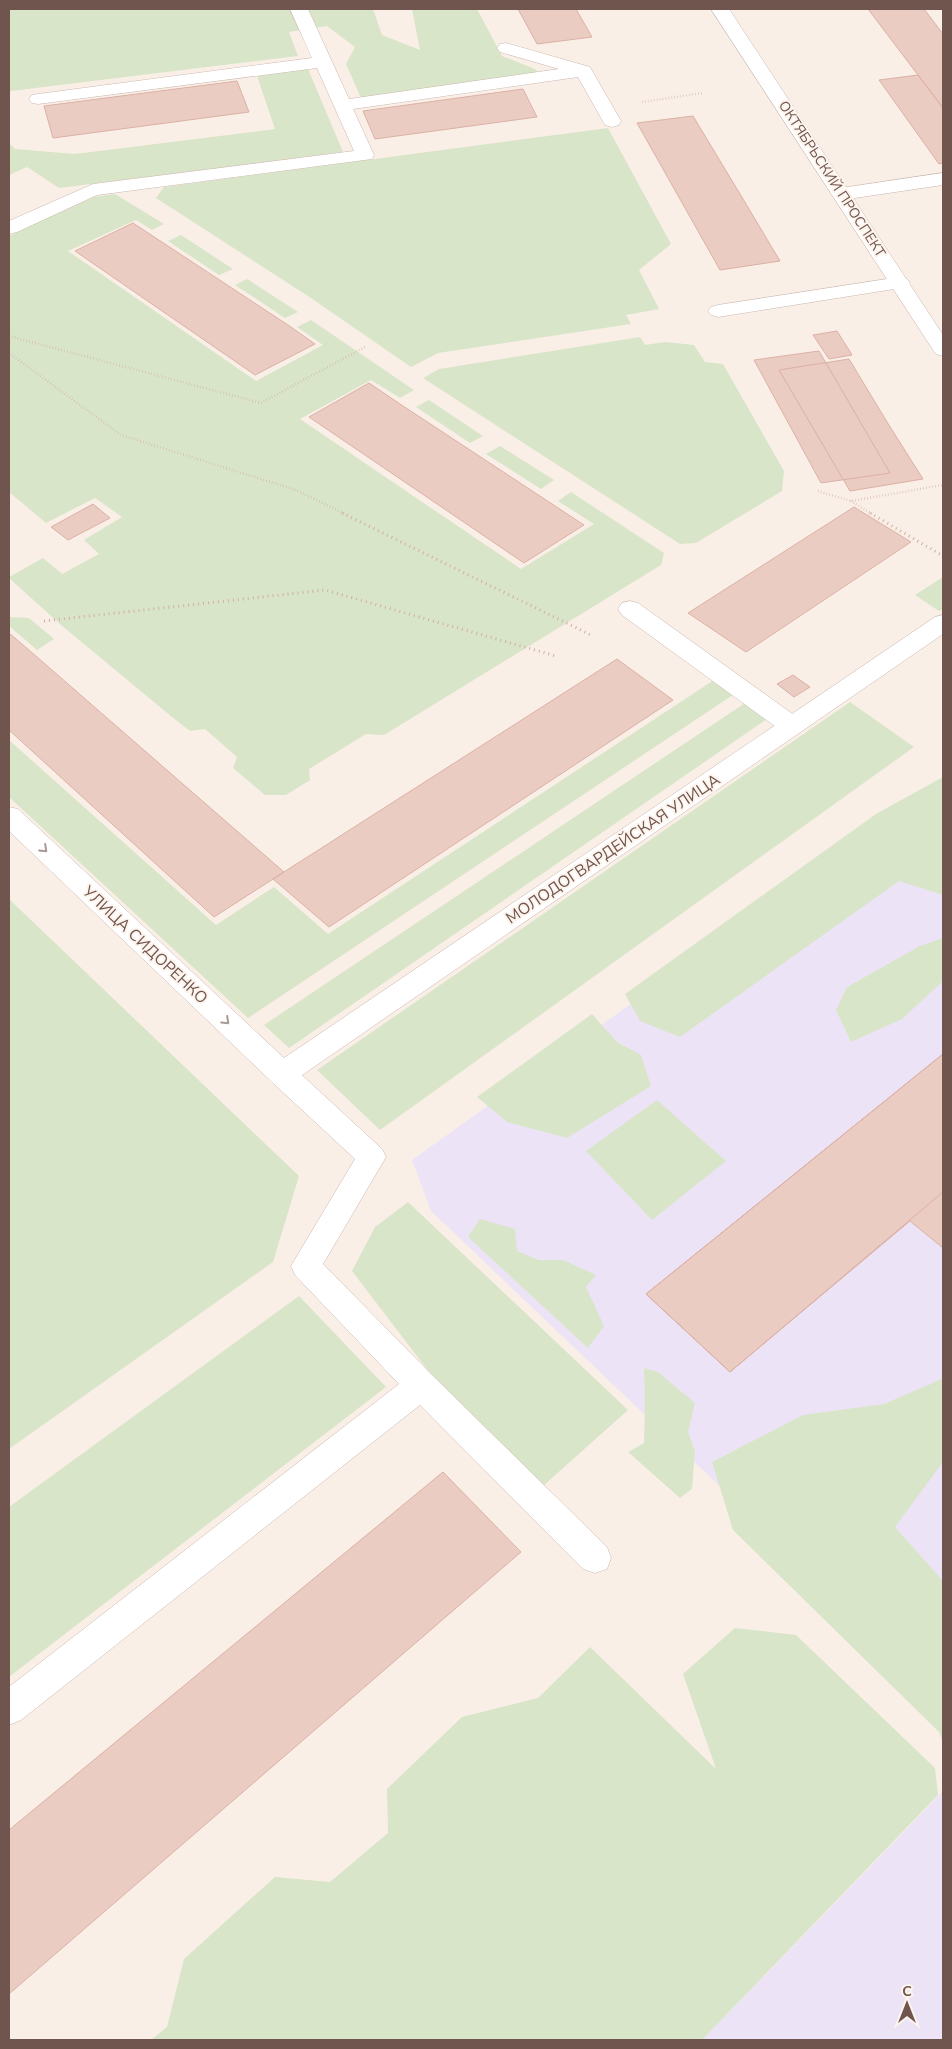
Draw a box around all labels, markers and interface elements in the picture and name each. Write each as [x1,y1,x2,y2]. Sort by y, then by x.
street label: ОКТЯБРЬСКИЙ ПРОСПЕКТ [774,97,890,261]
street label: МОЛОДОГВАРДЕЙСКАЯ УЛИЦА [502,769,725,929]
one-way arrow [39,843,48,852]
street label: УЛИЦА СИДОРЕНКО [77,880,212,1009]
one-way arrow [220,1015,229,1024]
north arrow [882,1979,932,2029]
text: С [902,1982,912,2001]

